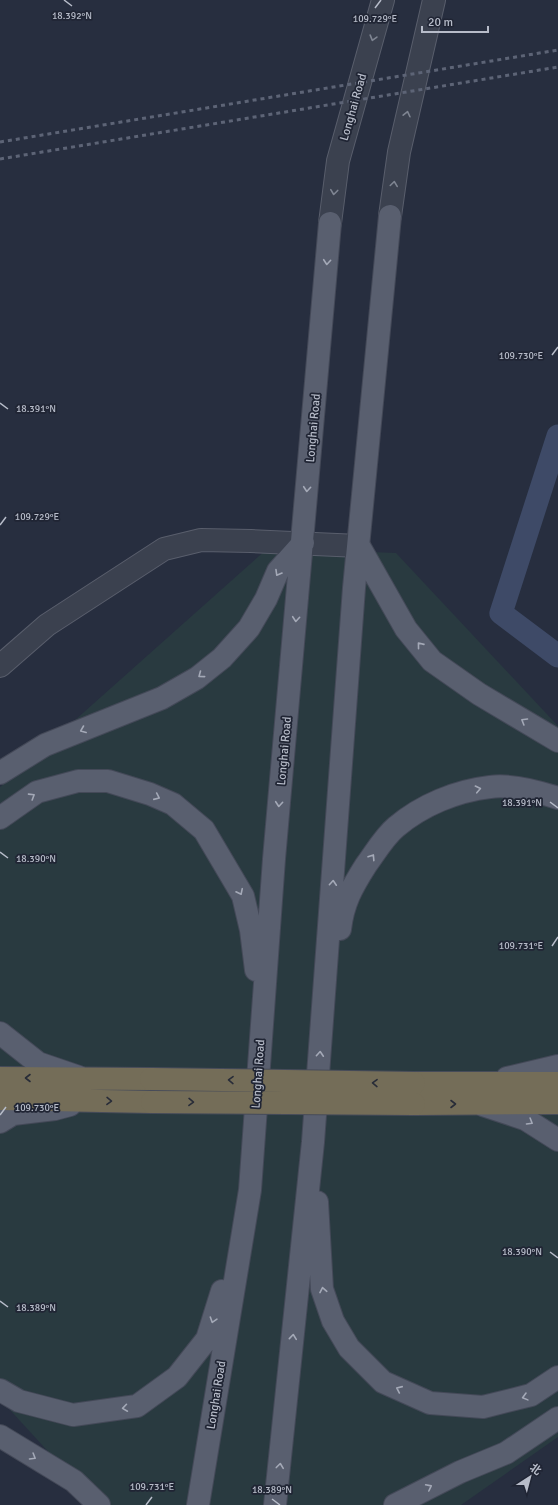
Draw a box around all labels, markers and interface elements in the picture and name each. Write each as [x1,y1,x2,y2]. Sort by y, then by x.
scale bar [422,8,488,34]
text: 18.392°N [52,10,92,22]
text: 109.729°E [353,13,398,25]
text: 20 m [428,15,453,30]
one-way arrow [369,34,377,41]
street label: Longhai Road [337,72,370,143]
one-way arrow [403,111,411,117]
one-way arrow [389,181,398,187]
one-way arrow [330,189,339,195]
one-way arrow [322,259,331,265]
text: 109.730°E [499,350,544,362]
street label: Longhai Road [303,393,324,463]
text: 18.391°N [16,403,56,415]
one-way arrow [303,486,312,492]
text: 109.729°E [15,511,60,523]
one-way arrow [275,569,282,576]
one-way arrow [291,616,300,622]
one-way arrow [417,643,424,650]
one-way arrow [198,670,205,677]
street label: Longhai Road [274,716,295,786]
one-way arrow [521,719,528,726]
one-way arrow [80,725,87,733]
one-way arrow [475,786,481,794]
one-way arrow [153,792,160,800]
one-way arrow [28,793,35,801]
text: 18.391°N [502,797,542,809]
one-way arrow [275,801,284,807]
text: 18.390°N [16,853,56,865]
one-way arrow [367,854,375,861]
one-way arrow [328,880,337,886]
one-way arrow [235,888,243,896]
text: 109.731°E [499,940,544,952]
street label: Longhai Road [249,1039,268,1109]
one-way arrow [315,1051,324,1057]
one-way arrow [25,1074,31,1082]
one-way arrow [228,1076,234,1084]
one-way arrow [372,1078,378,1087]
one-way arrow [106,1097,112,1105]
one-way arrow [188,1098,194,1106]
one-way arrow [450,1100,456,1108]
text: 109.730°E [15,1102,60,1114]
one-way arrow [526,1117,533,1124]
text: 18.390°N [502,1246,542,1258]
one-way arrow [320,1287,328,1293]
text: 18.389°N [16,1302,56,1314]
one-way arrow [209,1316,218,1323]
one-way arrow [289,1334,298,1340]
street label: Longhai Road [204,1360,229,1430]
one-way arrow [396,1386,403,1394]
one-way arrow [522,1392,528,1400]
one-way arrow [122,1403,128,1412]
one-way arrow [29,1452,36,1459]
north arrow [510,1457,550,1497]
text: 北 [527,1461,544,1478]
one-way arrow [275,1463,284,1469]
text: 109.731°E [130,1481,175,1493]
text: 18.389°N [252,1484,292,1496]
one-way arrow [425,1484,433,1492]

